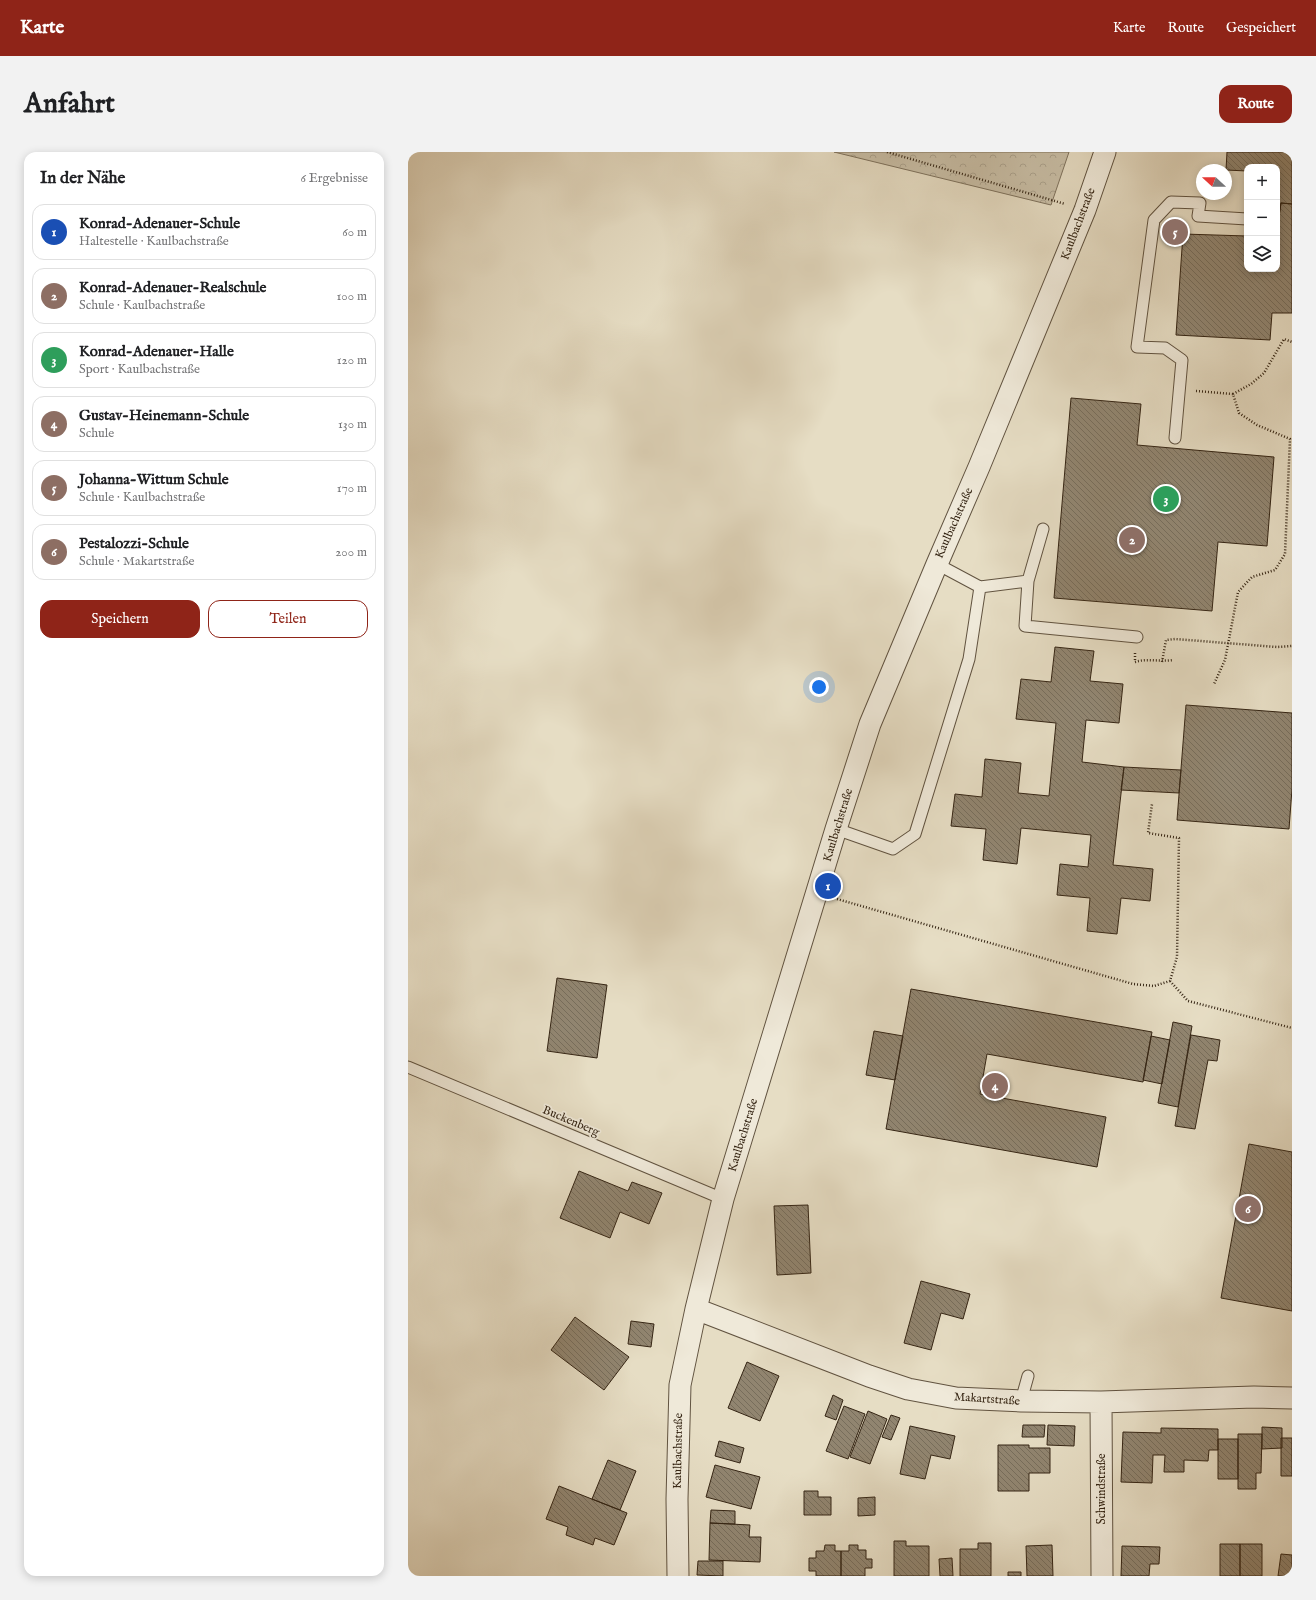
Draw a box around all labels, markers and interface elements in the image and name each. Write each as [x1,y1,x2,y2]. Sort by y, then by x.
text: Karte [20,16,64,40]
text: Karte [1113,19,1145,37]
text: Route [1167,19,1204,37]
text: Gespeichert [1226,19,1296,37]
button: Route [1219,85,1292,123]
text: Anfahrt [24,87,115,122]
north arrow [1196,164,1232,200]
map controls [1244,164,1280,272]
button: + [1244,164,1280,200]
text: In der Nähe [40,168,125,189]
text: 6 Ergebnisse [300,170,368,187]
street label: Kaulbachstraße [1057,185,1099,262]
button: − [1244,200,1280,236]
text: Konrad-Adenauer-Schule [79,214,240,233]
pin: 5 [1162,217,1188,247]
text: 1 [52,224,56,241]
text: 60 m [342,224,367,241]
text: Haltestelle · Kaulbachstraße [79,233,229,250]
button: layers [1244,236,1280,272]
text: Konrad-Adenauer-Realschule [79,278,267,297]
text: 2 [51,288,57,305]
text: 100 m [337,288,367,305]
text: Schule · Kaulbachstraße [79,297,205,314]
text: Konrad-Adenauer-Halle [79,342,234,361]
text: 3 [52,352,56,369]
text: 120 m [337,352,367,369]
text: Sport · Kaulbachstraße [79,361,200,378]
text: Gustav-Heinemann-Schule [79,406,249,425]
text: 4 [51,416,57,433]
text: 130 m [338,416,367,433]
text: Schule [79,425,114,442]
text: Johanna-Wittum Schule [79,470,229,489]
text: 5 [52,480,56,497]
text: 170 m [337,480,367,497]
pin: 3 [1153,484,1179,514]
street label: Kaulbachstraße [932,485,977,561]
text: Schule · Kaulbachstraße [79,489,205,506]
pin: 2 [1119,525,1145,555]
text: Pestalozzi-Schule [79,534,189,553]
text: 6 [51,544,57,561]
text: 200 m [335,544,367,561]
text: Schule · Makartstraße [79,553,195,570]
button: Speichern [40,600,200,638]
button: Teilen [208,600,368,638]
your location [809,677,829,697]
street label: Kaulbachstraße [820,786,856,864]
pin: 1 [815,871,841,901]
pin: 4 [982,1071,1008,1101]
street label: Kaulbachstraße [725,1096,761,1174]
street label: Buckenberg [540,1102,602,1140]
pin: 6 [1235,1194,1261,1224]
street label: Makartstraße [953,1389,1021,1409]
street label: Kaulbachstraße [670,1412,686,1489]
street label: Schwindstraße [1094,1453,1109,1525]

